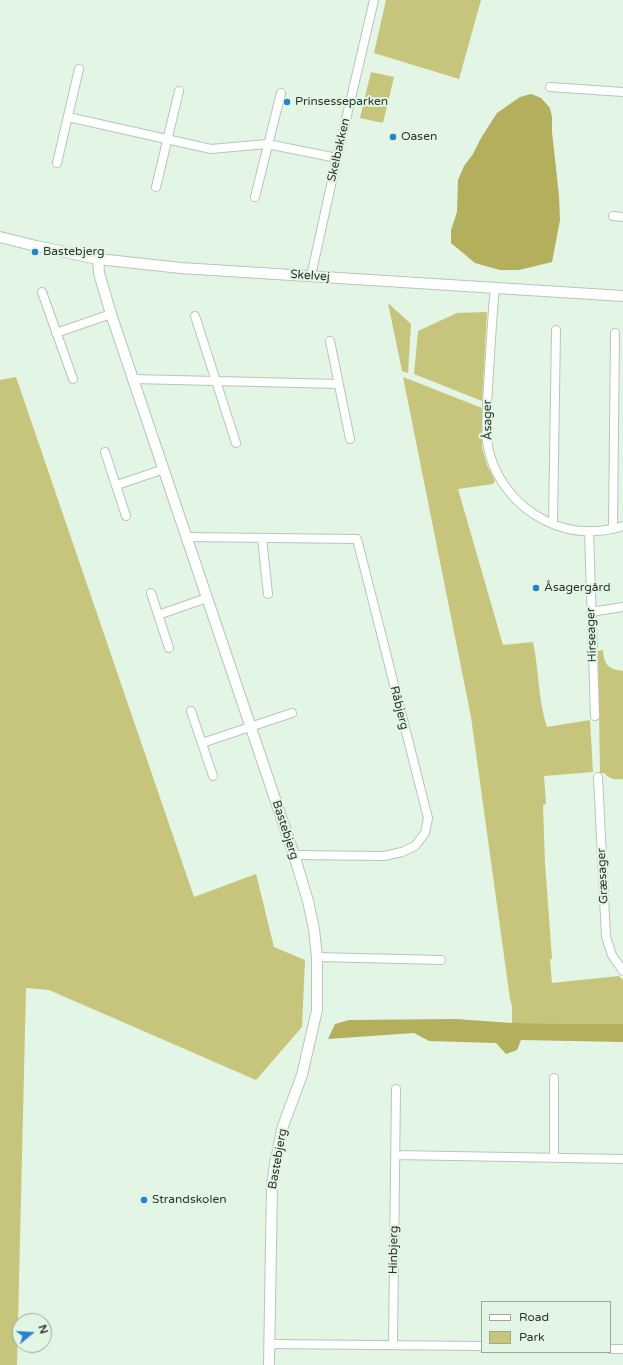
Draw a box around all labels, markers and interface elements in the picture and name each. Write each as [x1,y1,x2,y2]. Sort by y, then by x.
place label: Prinsesseparken [295,95,388,109]
marker: Prinsesseparken [282,97,292,107]
street label: Skelbakken [325,117,353,183]
place label: Oasen [401,130,437,144]
marker: Oasen [388,132,398,142]
place label: Bastebjerg [43,245,104,259]
marker: Bastebjerg [30,247,40,257]
street label: Skelvej [290,267,330,285]
street label: Åsager [480,400,496,440]
place label: Åsagergård [544,581,611,595]
marker: Åsagergård [531,583,541,593]
street label: Hirseager [584,607,600,663]
street label: Råbjerg [387,685,411,731]
street label: Bastebjerg [269,799,301,861]
street label: Græsager [594,848,612,904]
street label: Bastebjerg [266,1127,290,1191]
place label: Strandskolen [152,1193,227,1207]
marker: Strandskolen [139,1195,149,1205]
street label: Hinbjerg [386,1226,402,1274]
legend [481,1301,611,1353]
text: Road [519,1310,549,1324]
north arrow [12,1313,52,1353]
text: N [35,1323,50,1336]
text: Park [519,1330,545,1344]

